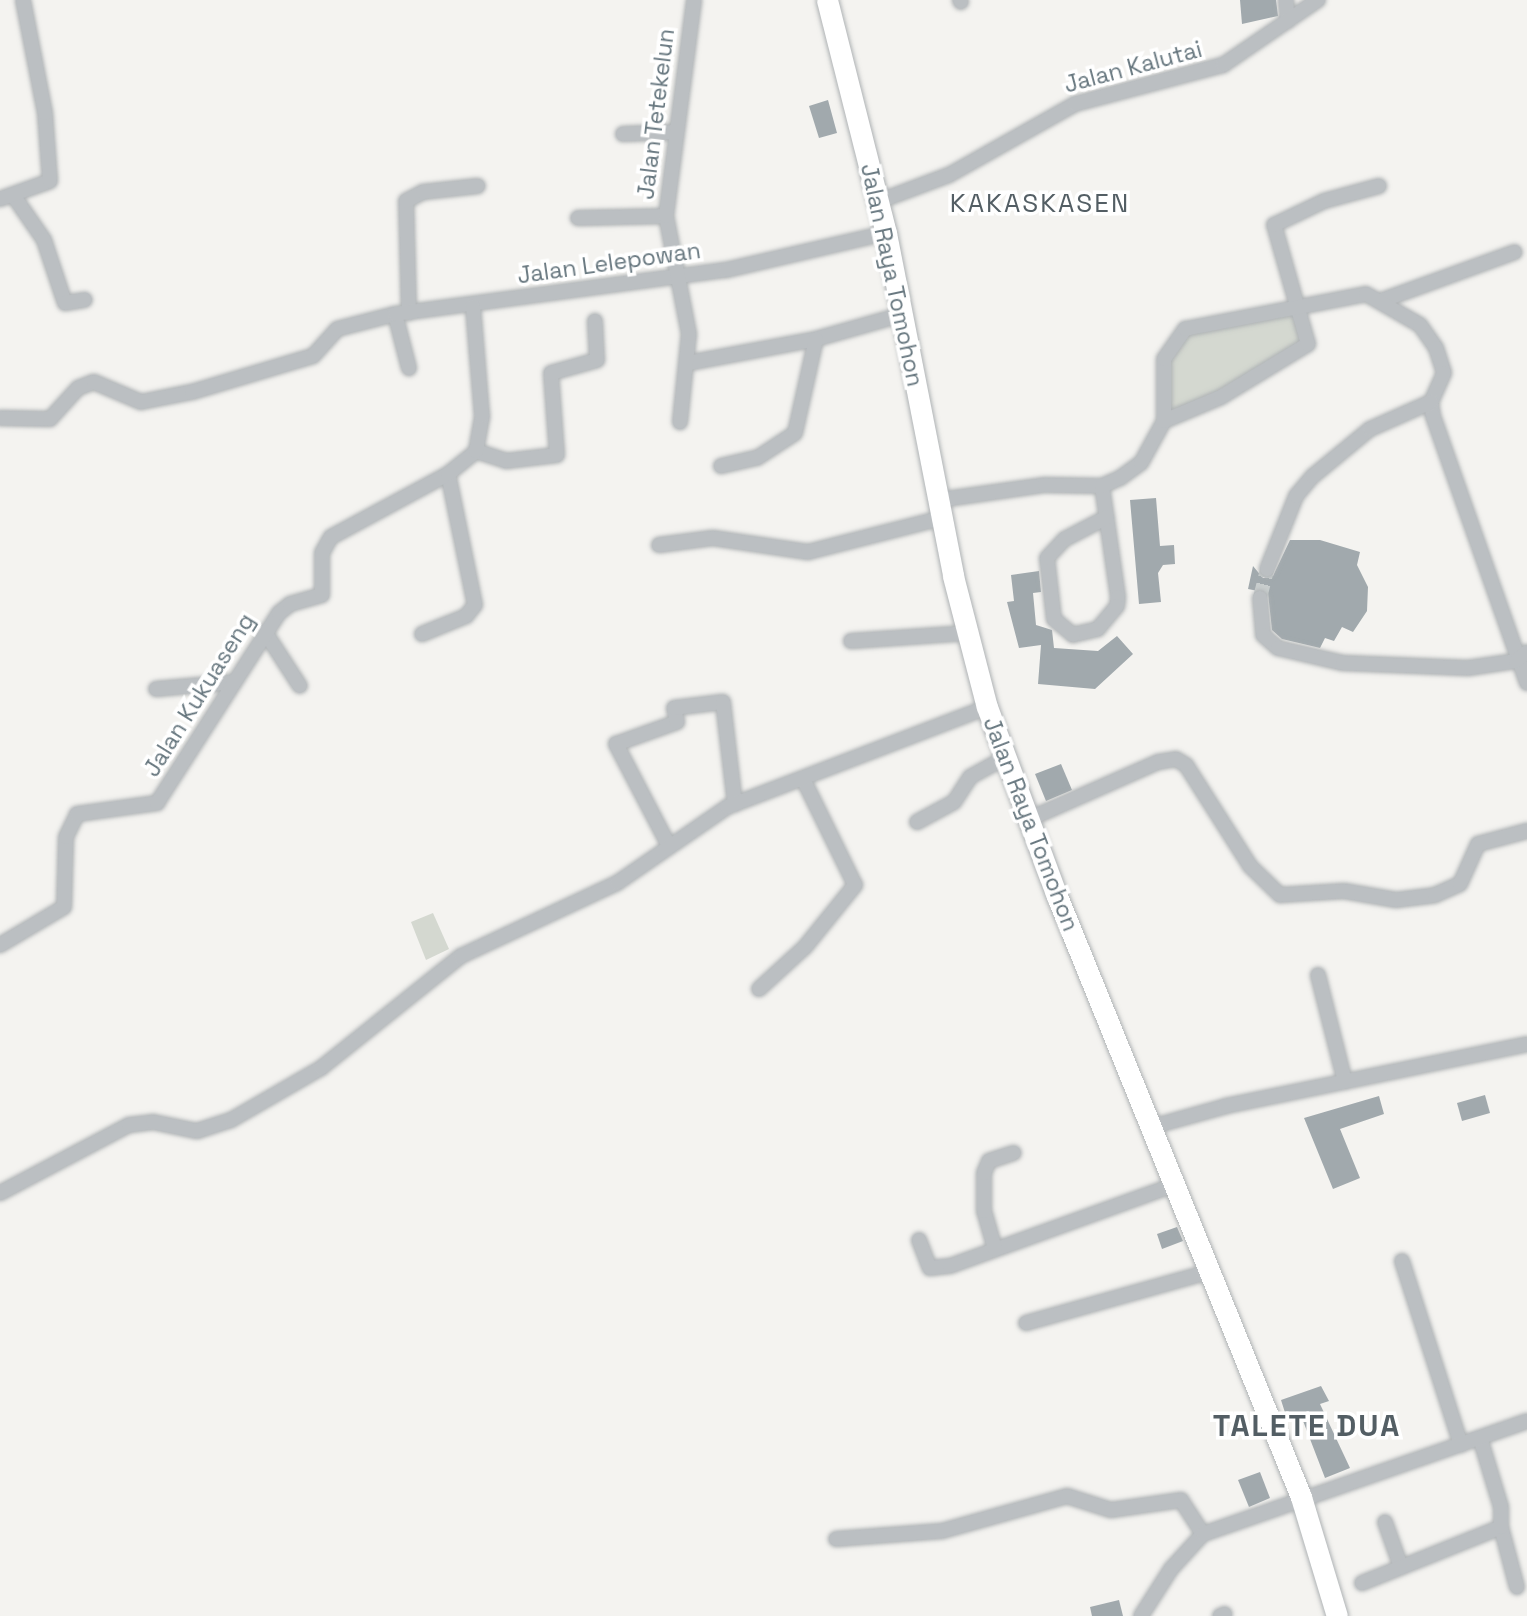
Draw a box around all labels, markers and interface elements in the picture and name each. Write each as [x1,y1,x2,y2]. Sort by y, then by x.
street label: Jalan Tetekelun [632,27,680,201]
street label: Jalan Kalutai [1061,35,1205,99]
street label: Jalan Raya Tomohon [855,161,929,389]
district label: KAKASKASEN [951,188,1129,220]
street label: Jalan Lelepowan [516,236,702,290]
street label: Jalan Kukuaseng [138,608,260,782]
street label: Jalan Raya Tomohon [977,713,1085,935]
district label: TALETE DUA [1214,1408,1400,1444]

